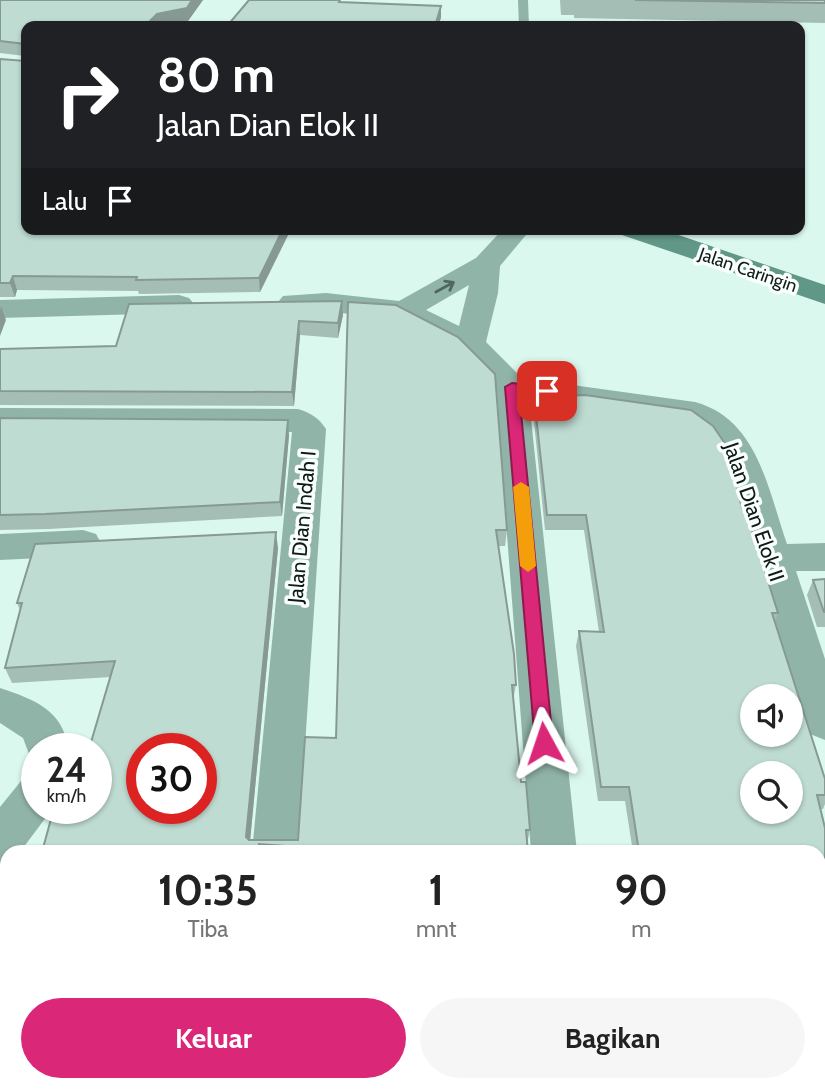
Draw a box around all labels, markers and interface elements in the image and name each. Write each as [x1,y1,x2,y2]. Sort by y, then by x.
text: 80 m [157,45,275,104]
icon: right [42,49,133,140]
text: Jalan Dian Elok II [157,105,379,144]
icon: arrive [101,182,139,220]
text: Lalu [42,185,87,217]
street label: Jalan Caringin [695,243,800,297]
one-way arrow [434,280,455,293]
pin [517,361,577,421]
icon: arrive [528,372,566,410]
street label: Jalan Dian Elok II [719,438,790,585]
street label: Jalan Dian Indah I [282,450,321,605]
map controls [740,684,803,824]
button: sound [740,684,803,747]
position arrow [507,706,581,780]
speed limit sign: 30 [126,733,217,824]
text: 24 [46,748,87,791]
button: search [740,761,803,824]
text: km/h [47,785,86,807]
text: 10:35 [158,864,258,916]
text: 1 [428,864,444,916]
text: 90 [615,864,668,916]
text: Tiba [188,915,228,943]
text: mnt [416,915,457,943]
text: m [631,915,651,943]
button: Keluar [21,998,406,1078]
button: Bagikan [420,998,805,1078]

